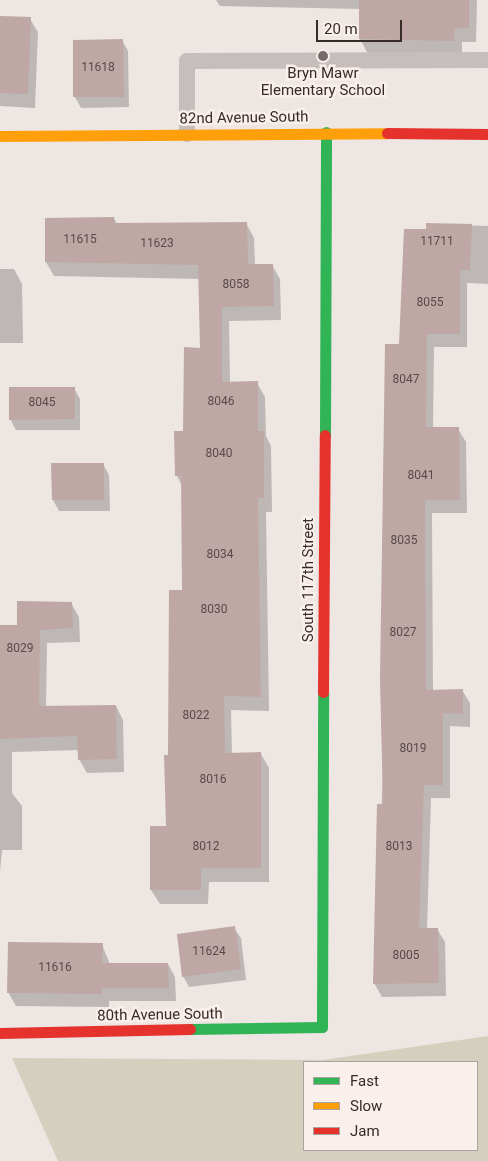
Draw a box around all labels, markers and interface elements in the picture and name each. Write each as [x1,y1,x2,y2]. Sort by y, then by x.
scale bar [318,10,404,42]
text: 20 m [324,20,358,38]
marker: Bryn Mawr Elementary School [317,50,329,62]
house number: 11618 [81,61,115,75]
place label: Bryn Mawr Elementary School [261,64,385,99]
street label: 82nd Avenue South [179,108,309,128]
house number: 11615 [63,233,97,247]
house number: 11711 [420,235,454,249]
house number: 11623 [140,237,174,251]
house number: 8058 [223,278,249,292]
house number: 8055 [417,296,443,310]
house number: 8047 [393,373,419,387]
house number: 8046 [208,395,234,409]
house number: 8045 [29,396,55,410]
house number: 8040 [206,447,232,461]
house number: 8041 [408,469,434,483]
street label: South 117th Street [300,518,318,642]
house number: 8035 [391,534,417,548]
house number: 8034 [207,548,233,562]
house number: 8030 [201,603,227,617]
house number: 8027 [390,626,416,640]
house number: 8029 [7,642,33,656]
house number: 8022 [183,709,209,723]
house number: 8019 [400,742,426,756]
house number: 8016 [200,773,226,787]
house number: 8012 [193,840,219,854]
house number: 8013 [386,840,412,854]
house number: 11624 [192,945,226,959]
house number: 8005 [393,949,419,963]
house number: 11616 [38,961,72,975]
street label: 80th Avenue South [97,1005,223,1025]
legend [303,1061,478,1151]
text: Fast [350,1072,379,1090]
text: Slow [350,1097,382,1115]
text: Jam [350,1122,380,1140]

